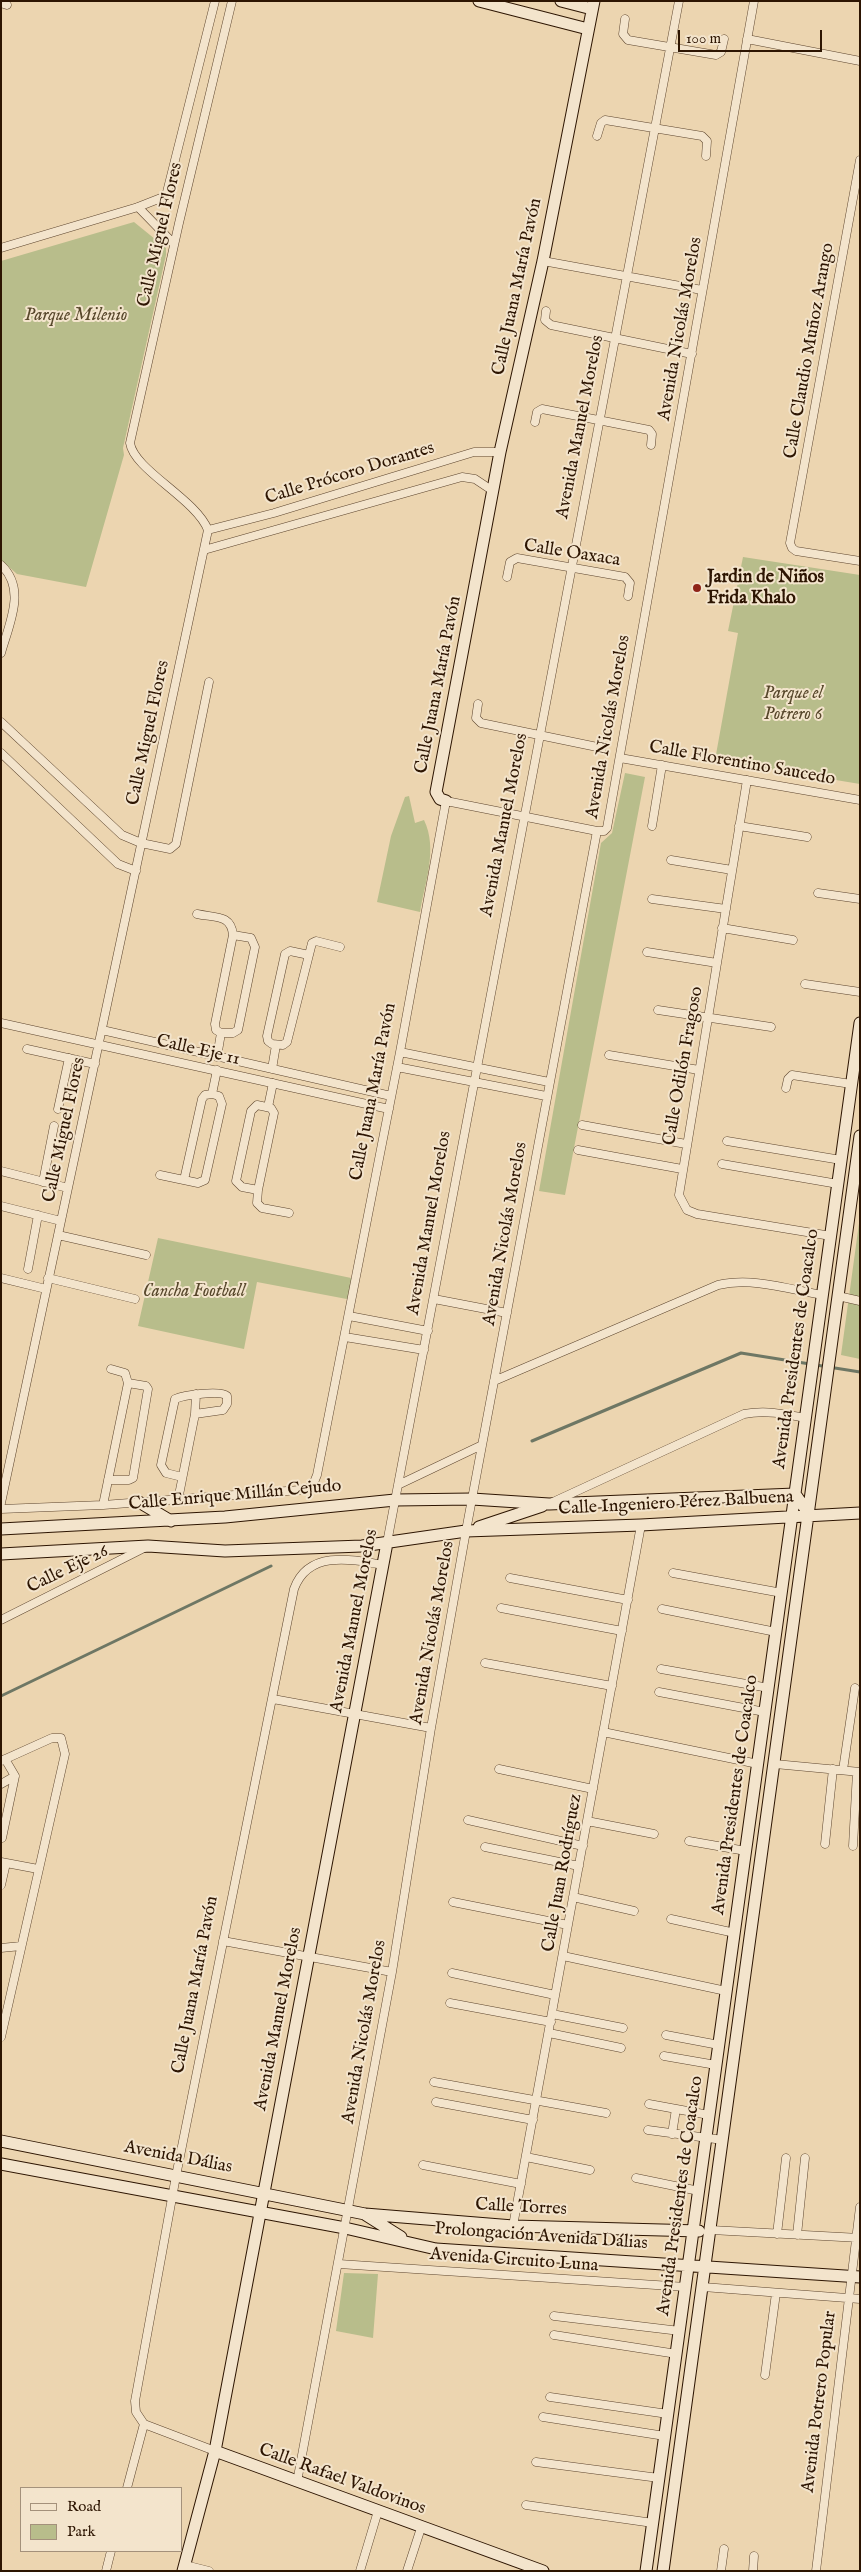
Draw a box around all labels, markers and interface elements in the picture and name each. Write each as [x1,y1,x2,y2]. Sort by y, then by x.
scale bar [681,20,825,52]
text: 100 m [686,29,721,48]
street label: Calle Miguel Flores [134,161,188,309]
street label: Calle Juana María Pavón [489,196,547,378]
street label: Avenida Nicolás Morelos [654,235,708,423]
street label: Calle Claudio Muñoz Arango [780,241,840,461]
park label: Parque Milenio [25,305,127,327]
street label: Avenida Manuel Morelos [553,333,609,521]
street label: Calle Prócoro Dorantes [263,438,437,510]
street label: Calle Oaxaca [522,536,622,572]
place label: Jardin de Niños Frida Khalo [707,567,824,610]
marker: Jardin de Niños Frida Khalo [691,582,703,594]
street label: Calle Juana María Pavón [411,594,467,776]
street label: Avenida Nicolás Morelos [582,633,636,821]
street label: Calle Miguel Flores [123,659,175,807]
park label: Parque el Potrero 6 [763,683,823,726]
street label: Avenida Manuel Morelos [477,731,533,919]
street label: Calle Florentino Saucedo [647,737,837,791]
street label: Calle Odilón Fragoso [659,985,709,1147]
street label: Calle Juana María Pavón [346,1001,402,1183]
street label: Calle Eje 11 [154,1031,242,1071]
street label: Calle Miguel Flores [39,1056,91,1204]
street label: Avenida Manuel Morelos [403,1129,457,1317]
street label: Avenida Nicolás Morelos [479,1140,533,1328]
street label: Avenida Presidentes de Coacalco [769,1228,825,1470]
park label: Cancha Football [143,1281,245,1303]
street label: Calle Enrique Millán Cejudo [128,1476,342,1516]
street label: Calle Ingeniero Pérez Balbuena [558,1487,794,1521]
street label: Avenida Manuel Morelos [327,1527,383,1715]
street label: Avenida Nicolás Morelos [406,1539,460,1727]
street label: Calle Eje 26 [24,1541,112,1599]
street label: Avenida Presidentes de Coacalco [708,1674,764,1916]
street label: Calle Juan Rodríguez [538,1792,588,1954]
street label: Calle Juana María Pavón [168,1894,224,2076]
street label: Avenida Manuel Morelos [251,1925,307,2113]
street label: Avenida Nicolás Morelos [338,1938,392,2126]
street label: Avenida Presidentes de Coacalco [653,2075,709,2317]
street label: Avenida Dálias [122,2137,234,2179]
street label: Calle Torres [475,2195,567,2221]
street label: Prolongación Avenida Dálias [434,2219,648,2255]
street label: Avenida Circuito Luna [429,2244,599,2278]
street label: Avenida Potrero Popular [798,2310,842,2494]
street label: Calle Rafael Valdovinos [256,2440,428,2520]
legend [20,2487,182,2552]
text: Road [67,2497,101,2516]
text: Park [67,2522,96,2541]

